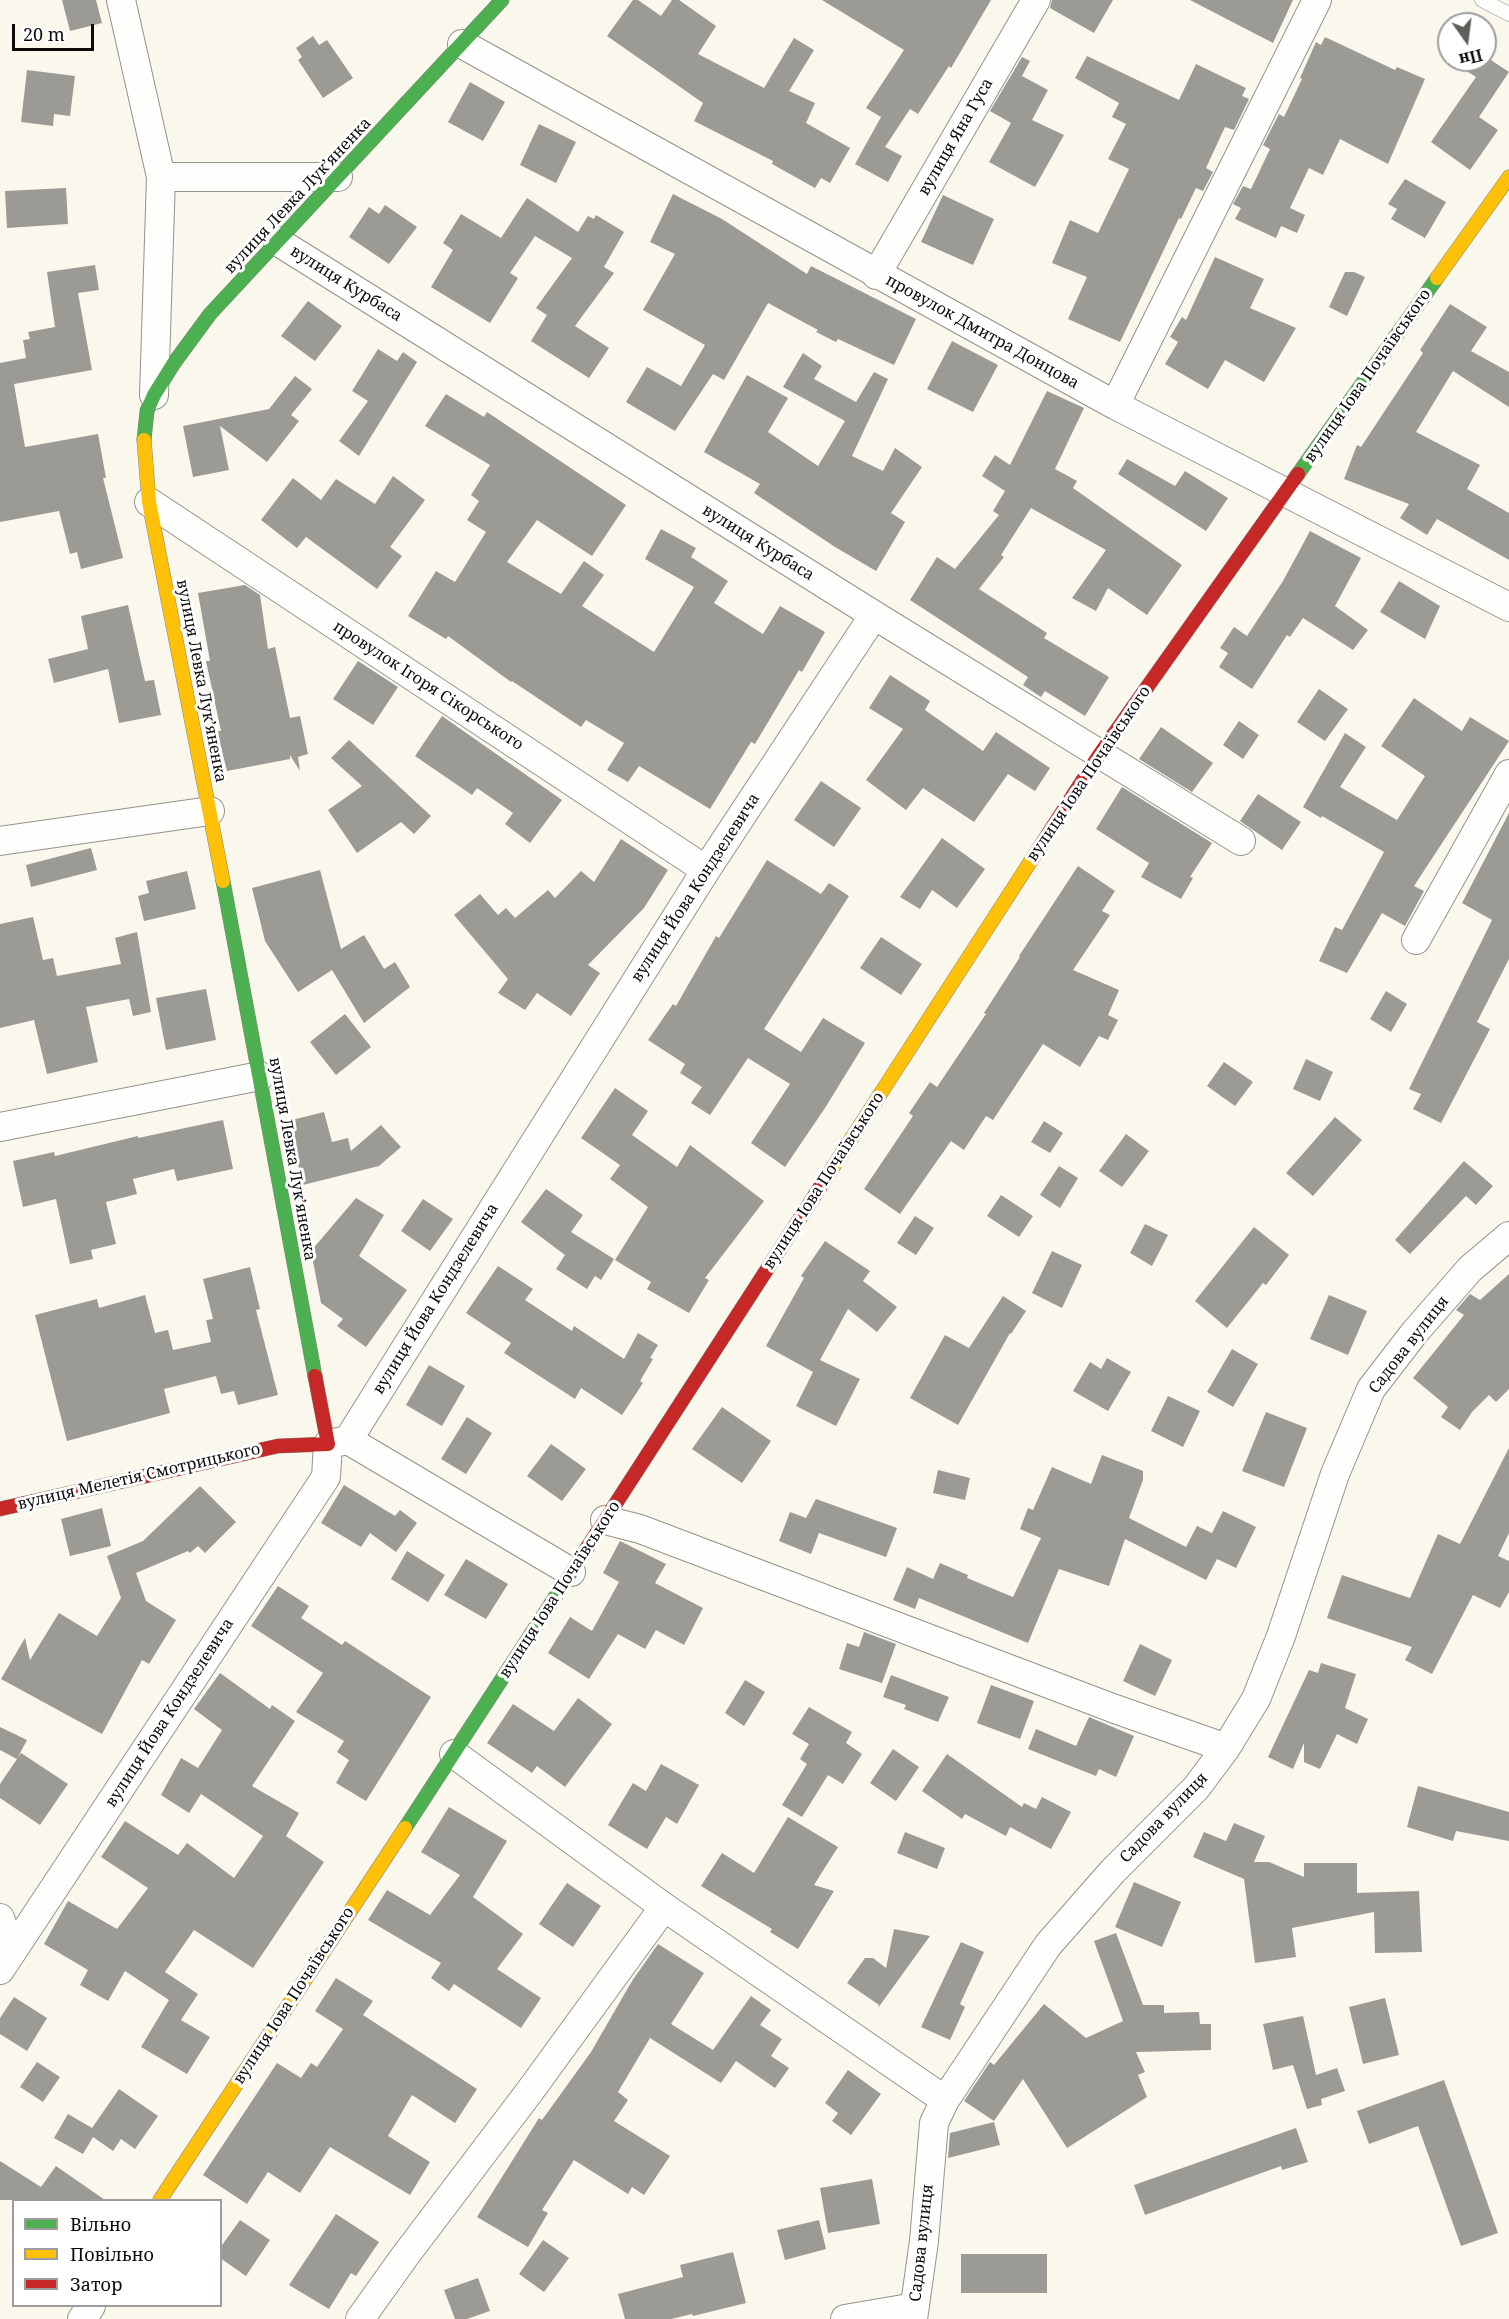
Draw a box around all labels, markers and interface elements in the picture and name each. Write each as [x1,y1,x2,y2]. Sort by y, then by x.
scale bar [15,12,98,50]
north arrow [1437,12,1497,72]
text: 20 m [23,22,65,46]
text: Пн [1457,44,1485,71]
street label: вулиця Яна Гуса [915,75,997,199]
street label: вулиця Левка Лукʼяненка [221,114,375,278]
street label: вулиця Курбаса [286,242,406,326]
street label: провулок Дмитра Донцова [882,271,1082,393]
street label: вулиця Іова Почаївського [1301,286,1435,466]
street label: вулиця Курбаса [698,501,818,585]
street label: вулиця Левка Лукʼяненка [172,578,230,784]
street label: провулок Ігоря Сікорського [329,617,527,755]
street label: вулиця Іова Почаївського [1023,683,1155,865]
street label: вулиця Йова Кондзелевича [628,790,764,986]
street label: вулиця Левка Лукʼяненка [265,1056,319,1262]
street label: вулиця Іова Почаївського [760,1089,888,1273]
street label: вулиця Йова Кондзелевича [369,1200,503,1398]
street label: Садова вулиця [1365,1292,1453,1398]
street label: вулиця Мелетія Смотрицького [16,1440,262,1514]
street label: вулиця Іова Почаївського [496,1498,624,1682]
street label: вулиця Йова Кондзелевича [102,1615,238,1811]
street label: Садова вулиця [1116,1769,1212,1867]
street label: вулиця Іова Почаївського [230,1904,358,2088]
street label: Садова вулиця [906,2183,938,2303]
legend [12,2199,222,2307]
text: Вільно [70,2212,131,2236]
text: Повільно [70,2242,154,2266]
text: Затор [70,2272,122,2296]

